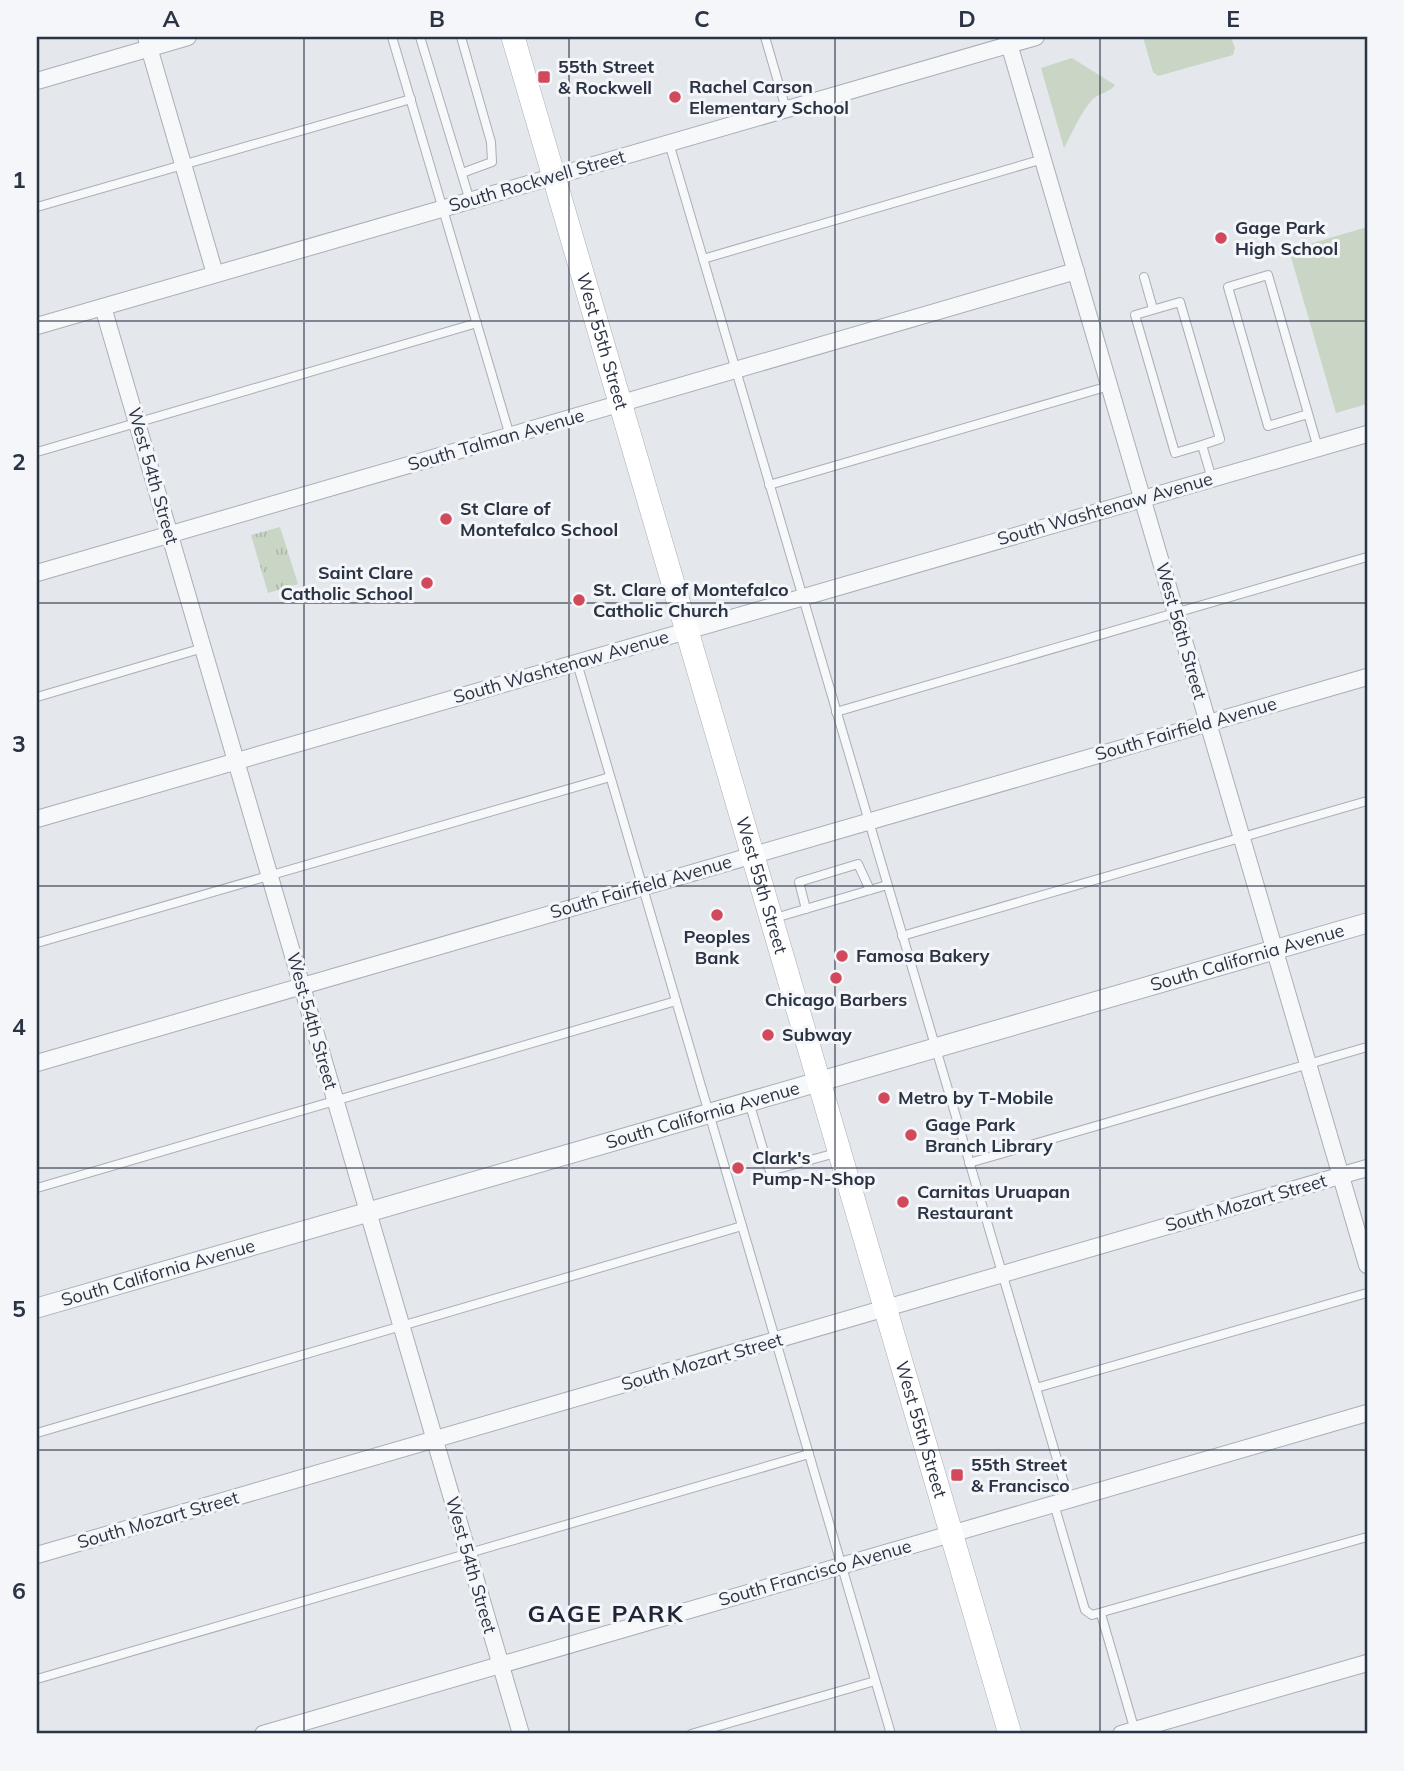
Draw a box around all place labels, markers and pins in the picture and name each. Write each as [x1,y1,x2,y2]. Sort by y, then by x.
place label: 55th Street & Rockwell [558,55,654,99]
marker: 55th Street & Rockwell [536,69,552,85]
place label: Rachel Carson Elementary School [689,75,849,119]
marker: Rachel Carson Elementary School [667,89,683,105]
place label: Gage Park High School [1235,216,1338,260]
marker: Gage Park High School [1213,230,1229,246]
place label: St Clare of Montefalco School [460,497,618,541]
marker: St Clare of Montefalco School [438,511,454,527]
place label: Saint Clare Catholic School [281,561,413,605]
marker: Saint Clare Catholic School [419,575,435,591]
place label: St. Clare of Montefalco Catholic Church [593,578,789,622]
marker: St. Clare of Montefalco Catholic Church [571,592,587,608]
marker: Peoples Bank [709,907,725,923]
place label: Peoples Bank [684,925,750,969]
place label: Famosa Bakery [856,944,990,967]
marker: Famosa Bakery [834,948,850,964]
marker: Chicago Barbers [828,970,844,986]
place label: Chicago Barbers [765,988,907,1011]
place label: Subway [782,1023,852,1046]
marker: Subway [760,1027,776,1043]
place label: Metro by T-Mobile [898,1086,1054,1109]
marker: Metro by T-Mobile [876,1090,892,1106]
place label: Gage Park Branch Library [925,1113,1053,1157]
marker: Gage Park Branch Library [903,1127,919,1143]
place label: Clark's Pump-N-Shop [752,1146,875,1190]
marker: Clark's Pump-N-Shop [730,1160,746,1176]
place label: Carnitas Uruapan Restaurant [917,1180,1070,1224]
marker: Carnitas Uruapan Restaurant [895,1194,911,1210]
place label: 55th Street & Francisco [971,1453,1070,1497]
marker: 55th Street & Francisco [949,1467,965,1483]

